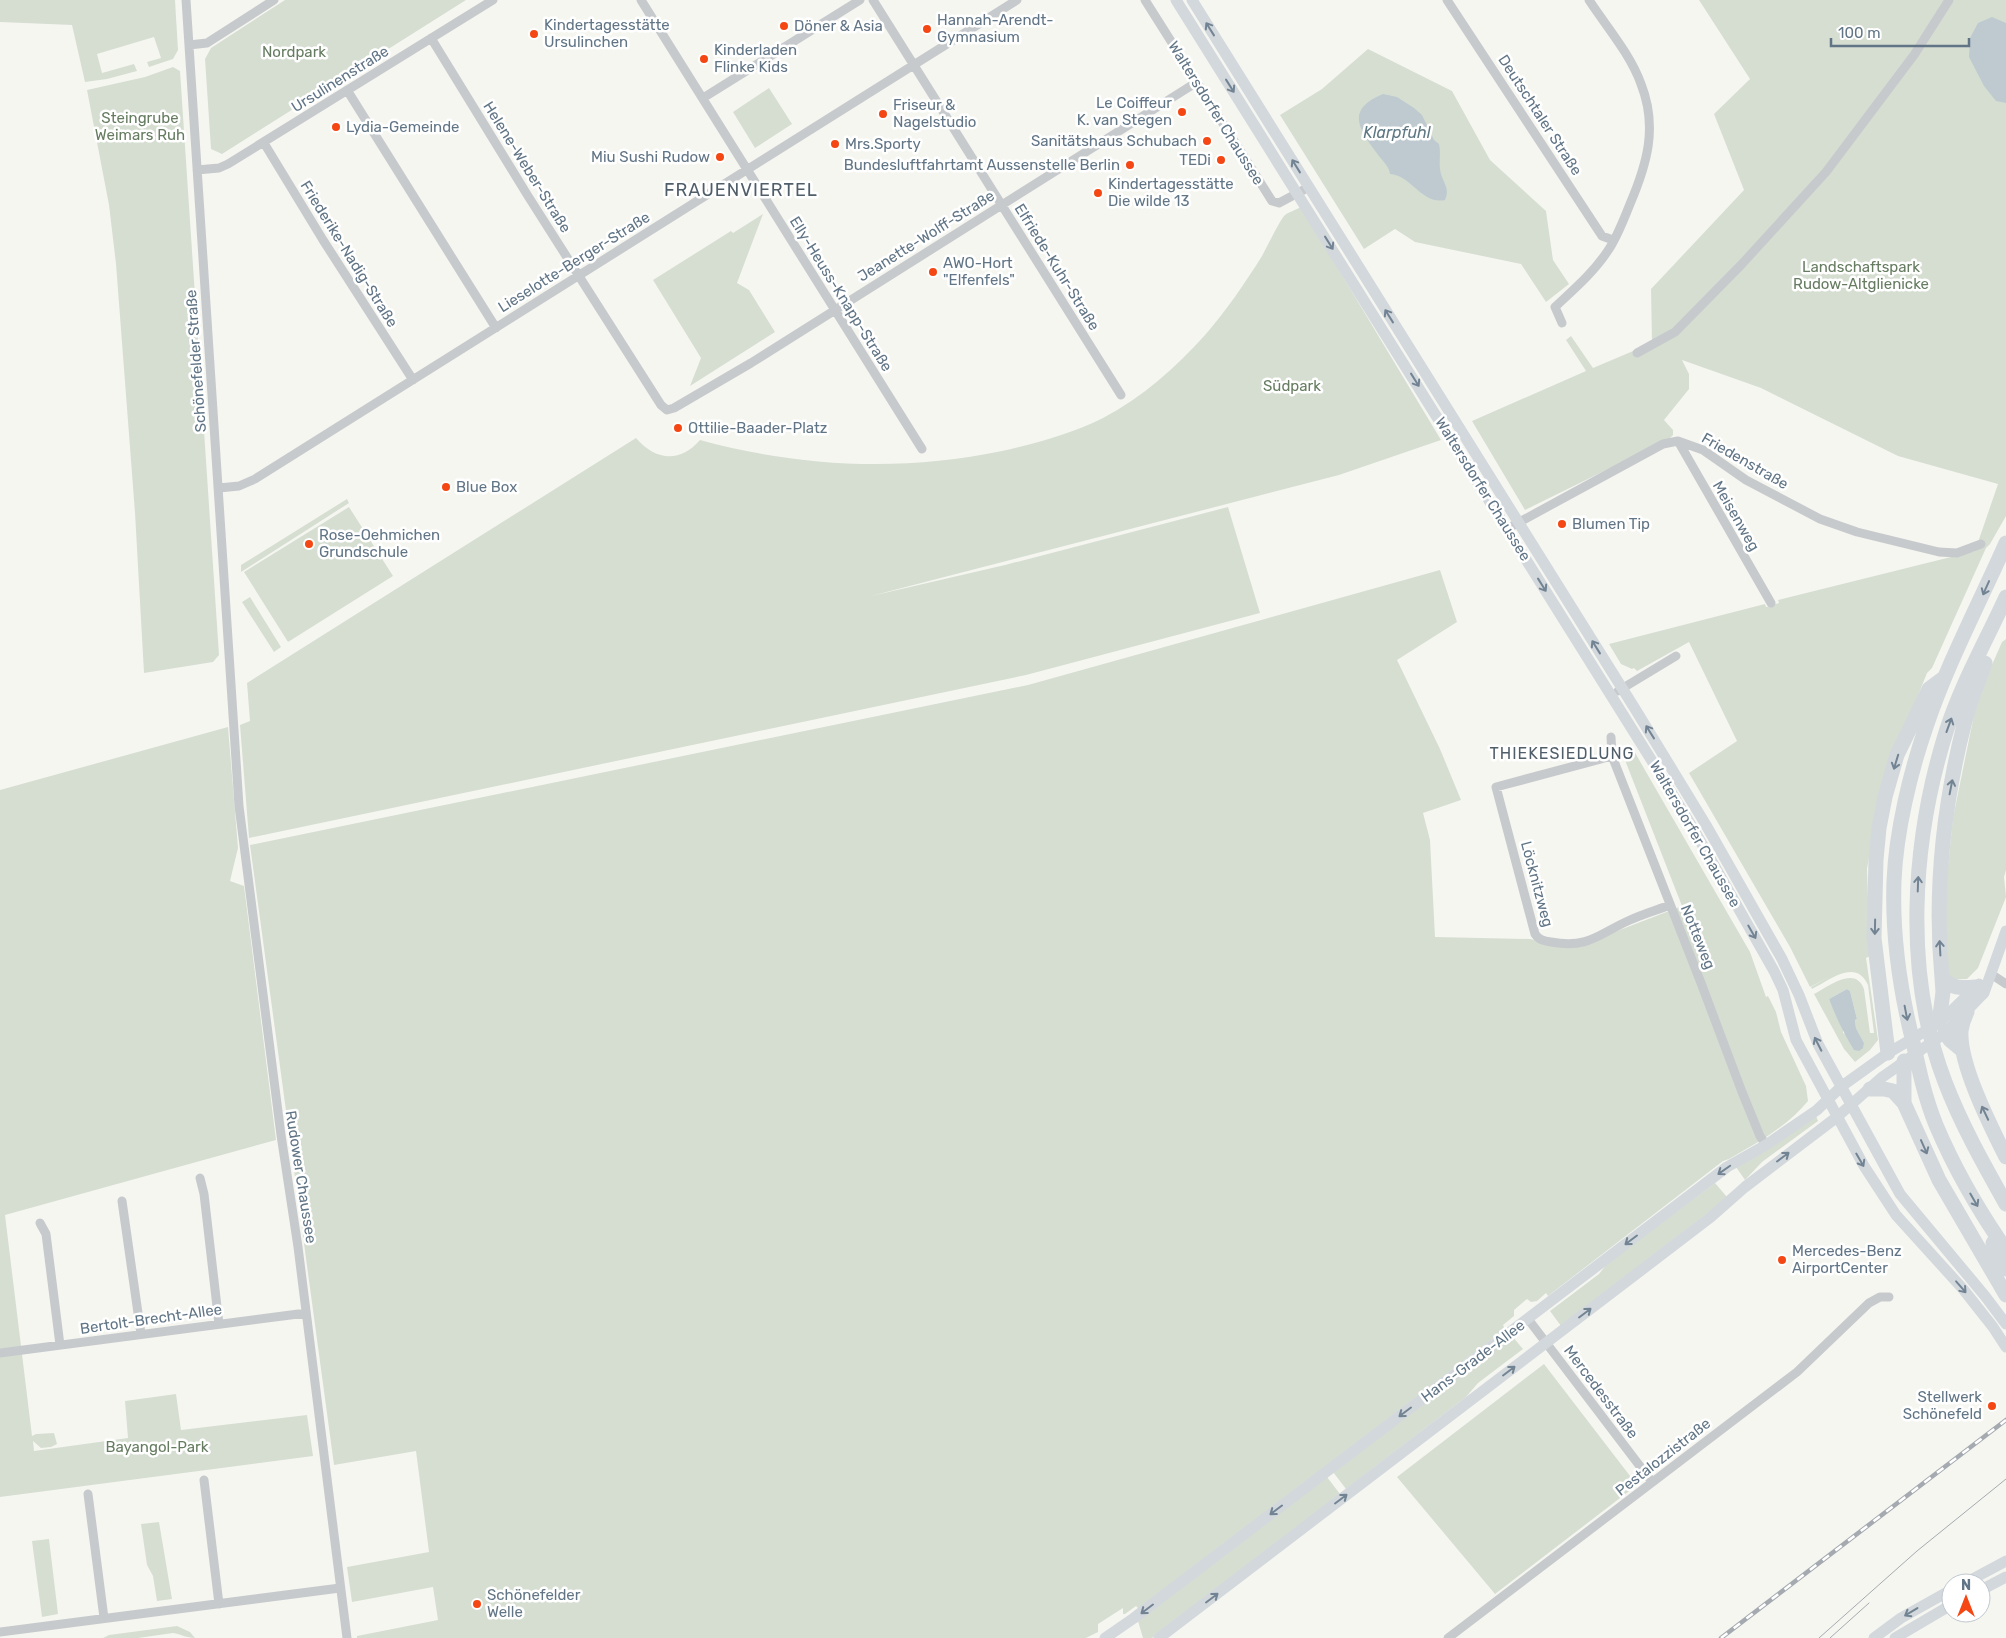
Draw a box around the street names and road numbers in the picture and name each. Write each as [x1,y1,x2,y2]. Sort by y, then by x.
street label: Waltersdorfer Chaussee [1164,38,1268,188]
street label: Ursulinenstraße [288,42,392,116]
street label: Deutschtaler Straße [1494,51,1586,179]
street label: Helene-Weber-Straße [479,98,575,236]
street label: Friederike-Nadig-Straße [296,177,402,331]
street label: Jeanette-Wolff-Straße [854,187,998,285]
street label: Elfriede-Kuhr-Straße [1011,200,1103,334]
street label: Lieselotte-Berger-Straße [495,208,653,316]
street label: Elly-Heuss-Knapp-Straße [786,213,896,375]
street label: Schönefelder Straße [182,289,210,433]
street label: Waltersdorfer Chaussee [1431,414,1535,564]
street label: Friedenstraße [1698,429,1792,493]
street label: Meisenweg [1709,478,1763,554]
street label: Waltersdorfer Chaussee [1646,758,1744,910]
street label: Löcknitzweg [1517,839,1557,929]
street label: Notteweg [1677,902,1719,972]
street label: Rudower Chaussee [282,1109,320,1245]
street label: Bertolt-Brecht-Allee [79,1300,223,1338]
street label: Hans-Grade-Allee [1418,1316,1528,1406]
street label: Mercedesstraße [1560,1342,1642,1442]
street label: Pestalozzistraße [1612,1414,1714,1500]

